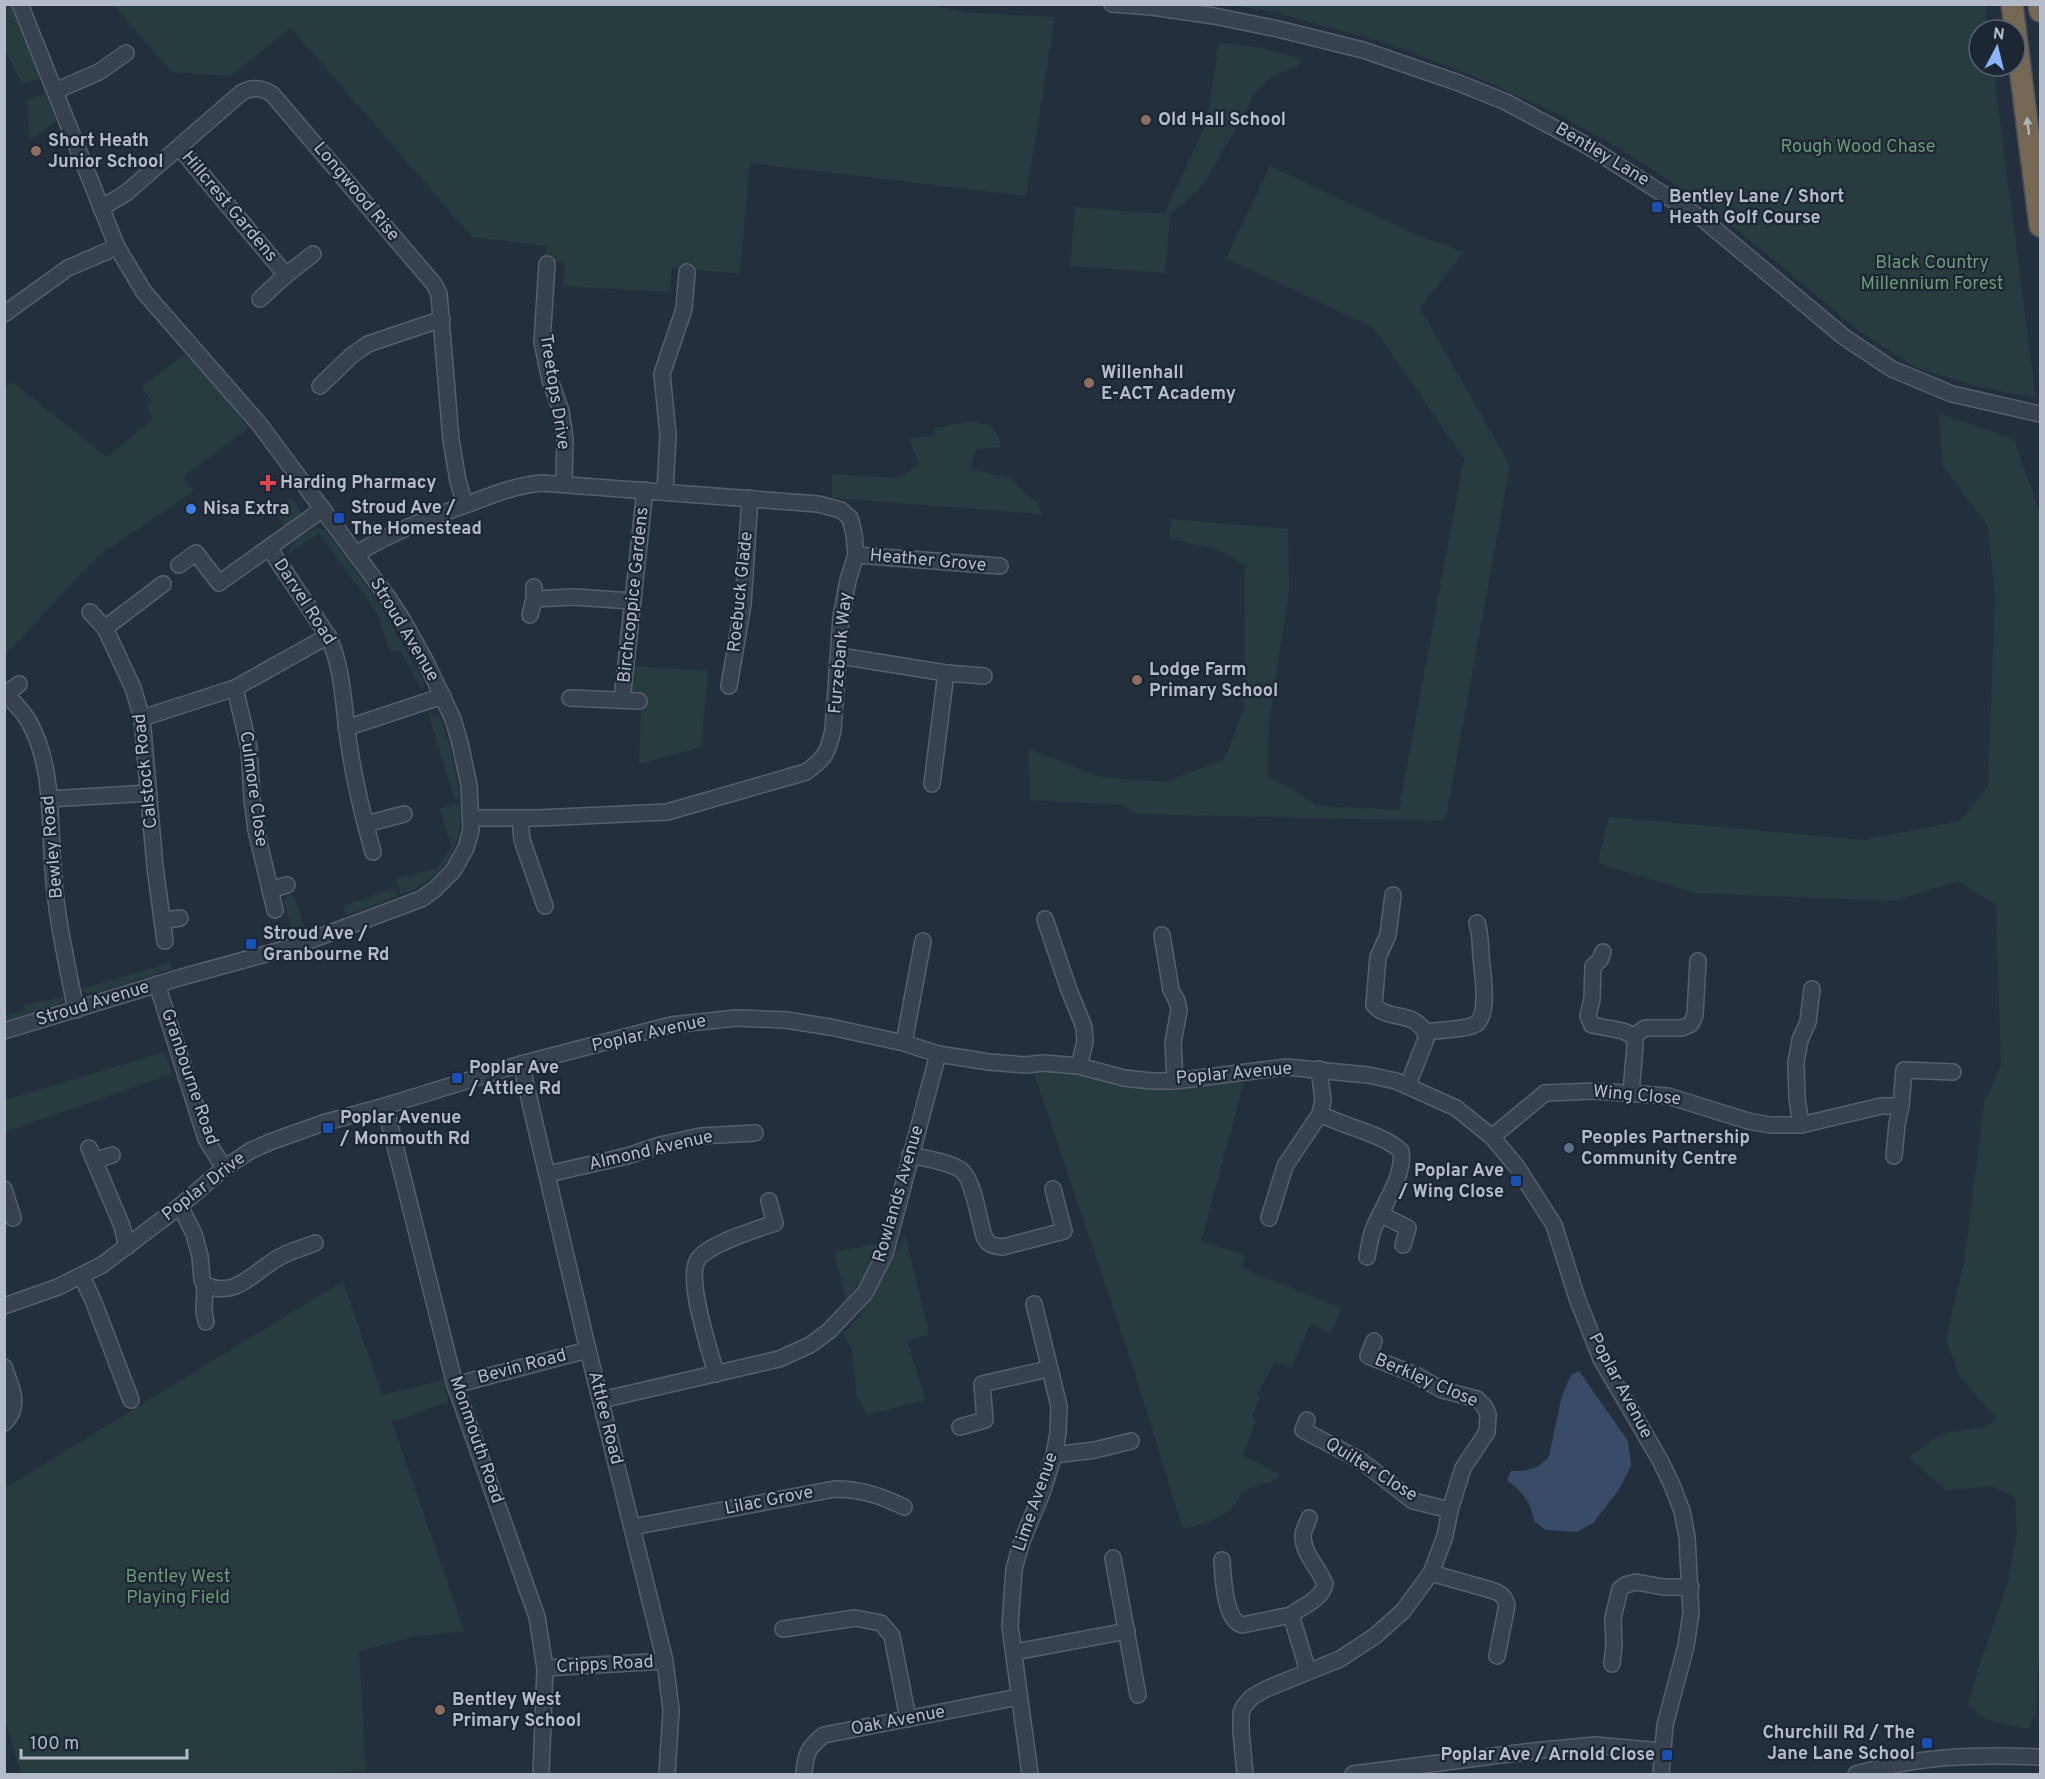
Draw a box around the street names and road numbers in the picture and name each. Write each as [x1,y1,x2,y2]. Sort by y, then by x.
street label: Bentley Lane [1551,118,1653,192]
street label: Longwood Rise [308,138,404,246]
street label: Hillcrest Gardens [176,147,282,267]
street label: Treetops Drive [533,332,575,452]
street label: Birchcoppice Gardens [613,506,655,684]
street label: Roebuck Glade [723,531,759,653]
street label: Heather Grove [869,544,987,578]
street label: Darvel Road [268,555,340,649]
street label: Stroud Avenue [364,574,444,686]
street label: Furzebank Way [824,591,858,715]
street label: Calstock Road [129,712,163,830]
street label: Culmore Close [233,730,273,848]
street label: Bewley Road [37,794,69,900]
street label: Stroud Avenue [34,976,152,1032]
street label: Granbourne Road [155,1006,223,1148]
street label: Poplar Avenue [590,1010,708,1058]
street label: Poplar Avenue [1175,1057,1293,1091]
street label: Wing Close [1592,1081,1682,1111]
street label: Rowlands Avenue [868,1123,930,1265]
street label: Almond Avenue [587,1126,715,1176]
street label: Poplar Drive [158,1147,250,1227]
street label: Poplar Avenue [1582,1329,1658,1443]
street label: Bevin Road [475,1344,569,1390]
street label: Berkley Close [1371,1349,1481,1413]
street label: Attlee Road [582,1369,628,1467]
street label: Monmouth Road [443,1373,509,1507]
street label: Quilter Close [1321,1433,1421,1507]
street label: Lime Avenue [1008,1449,1064,1555]
street label: Lilac Grove [723,1481,815,1521]
street label: Cripps Road [556,1651,654,1679]
street label: Oak Avenue [849,1701,947,1741]

